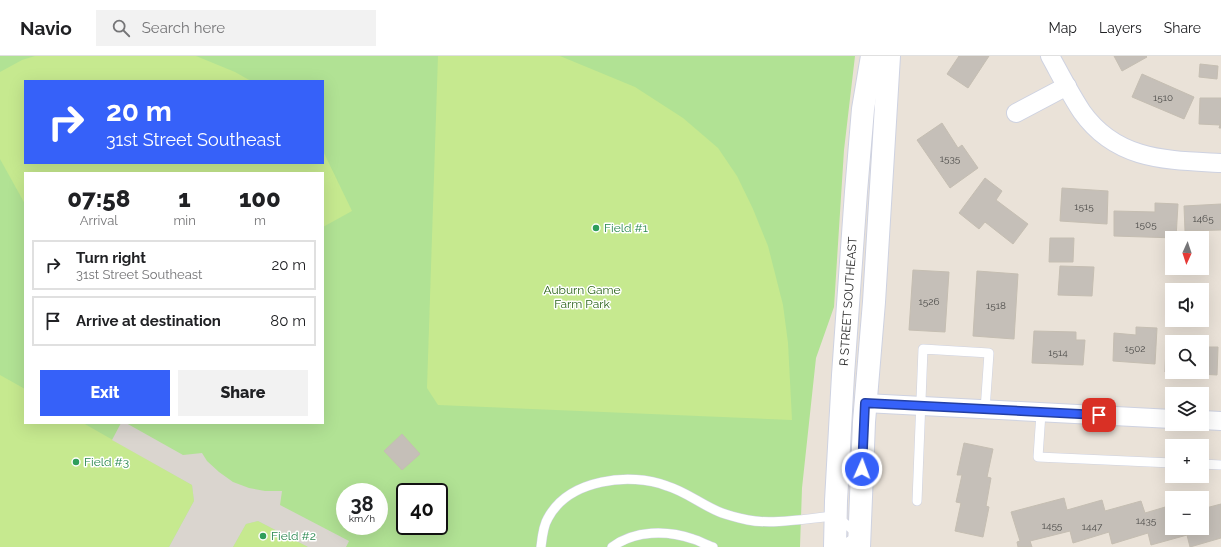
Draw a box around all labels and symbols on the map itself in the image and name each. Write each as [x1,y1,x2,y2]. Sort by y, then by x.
house number: 1510 [1153,92,1173,103]
house number: 1535 [940,153,961,164]
house number: 1515 [1074,201,1094,212]
house number: 1465 [1192,213,1214,224]
house number: 1505 [1135,219,1157,230]
place label: Field #1 [604,221,648,235]
marker: Field #1 [591,223,601,233]
north arrow [1165,231,1209,275]
street label: R STREET SOUTHEAST [837,236,860,366]
park label: Auburn Game Farm Park [543,283,621,311]
house number: 1526 [919,296,939,307]
house number: 1518 [986,300,1006,311]
house number: 1502 [1124,343,1146,354]
house number: 1514 [1048,347,1068,358]
pin [1082,398,1116,432]
position arrow [841,448,883,490]
place label: Field #3 [84,455,129,469]
marker: Field #3 [71,457,81,467]
speed limit sign: 40 [396,483,448,535]
house number: 1435 [1136,515,1157,526]
house number: 1455 [1042,520,1063,531]
house number: 1447 [1082,521,1103,532]
place label: Field #2 [271,529,316,543]
marker: Field #2 [258,531,268,541]

